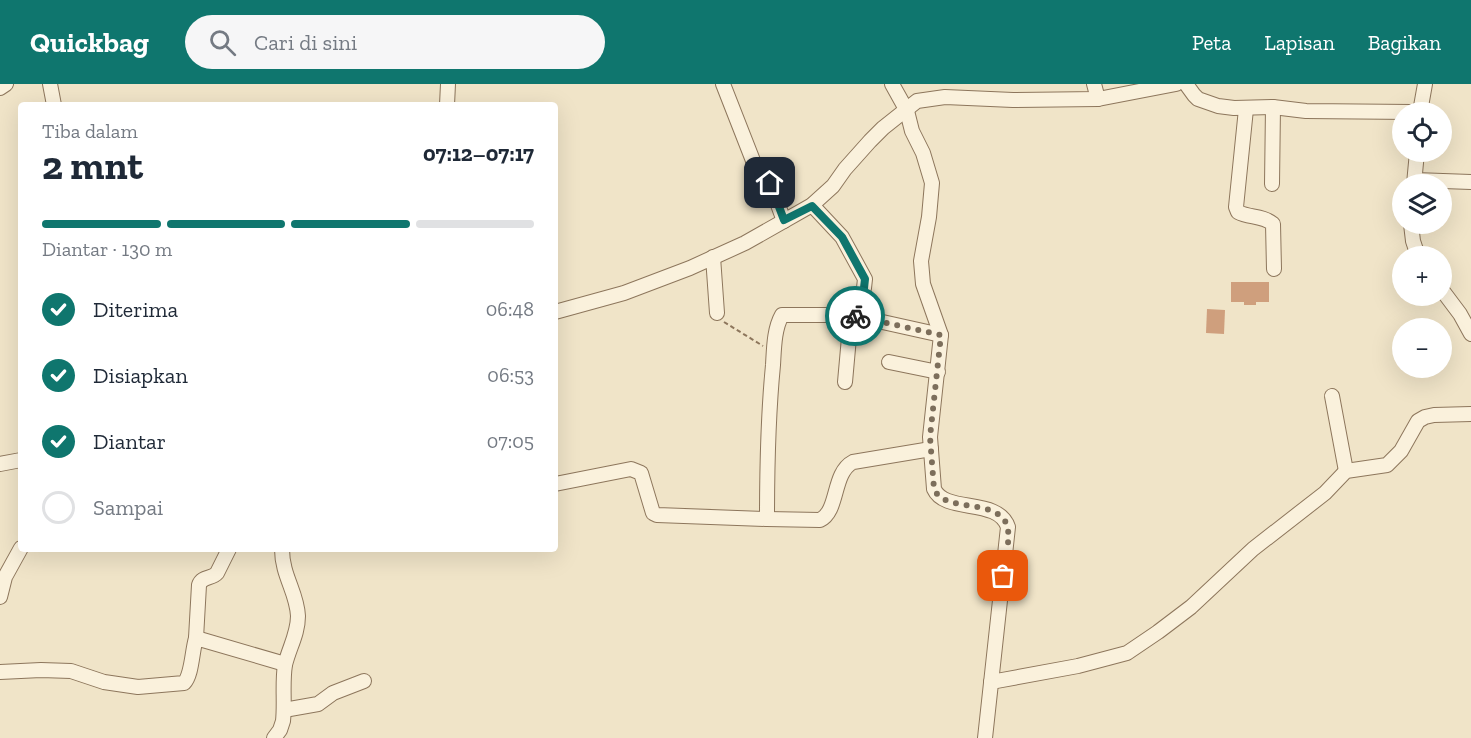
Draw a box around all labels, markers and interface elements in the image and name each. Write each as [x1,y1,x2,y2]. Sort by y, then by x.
search box [185,15,605,69]
text: Quickbag [30,26,149,59]
icon: search [206,26,239,59]
text: Cari di sini [254,29,357,56]
text: Peta [1192,30,1231,55]
text: Lapisan [1264,30,1335,55]
text: Bagikan [1368,30,1441,55]
map controls [1392,102,1452,378]
button: locate [1392,102,1452,162]
text: Tiba dalam [42,119,138,143]
text: 07:12–07:17 [423,140,534,167]
text: 2 mnt [42,142,143,189]
pin [744,157,795,208]
icon: home [753,166,786,199]
button: layers [1392,174,1452,234]
text: Diantar · 130 m [42,237,172,261]
button: + [1392,246,1452,306]
courier [825,286,885,346]
icon: check [42,293,75,326]
text: Diterima [93,296,178,323]
text: 06:48 [486,297,534,321]
icon: bike [839,300,872,333]
button: − [1392,318,1452,378]
icon: check [42,359,75,392]
text: Disiapkan [93,362,188,389]
text: 06:53 [487,363,534,387]
icon: check [42,425,75,458]
text: Diantar [93,428,166,455]
text: 07:05 [487,429,534,453]
text: Sampai [93,494,163,521]
pin [977,550,1028,601]
icon: bag [986,559,1019,592]

